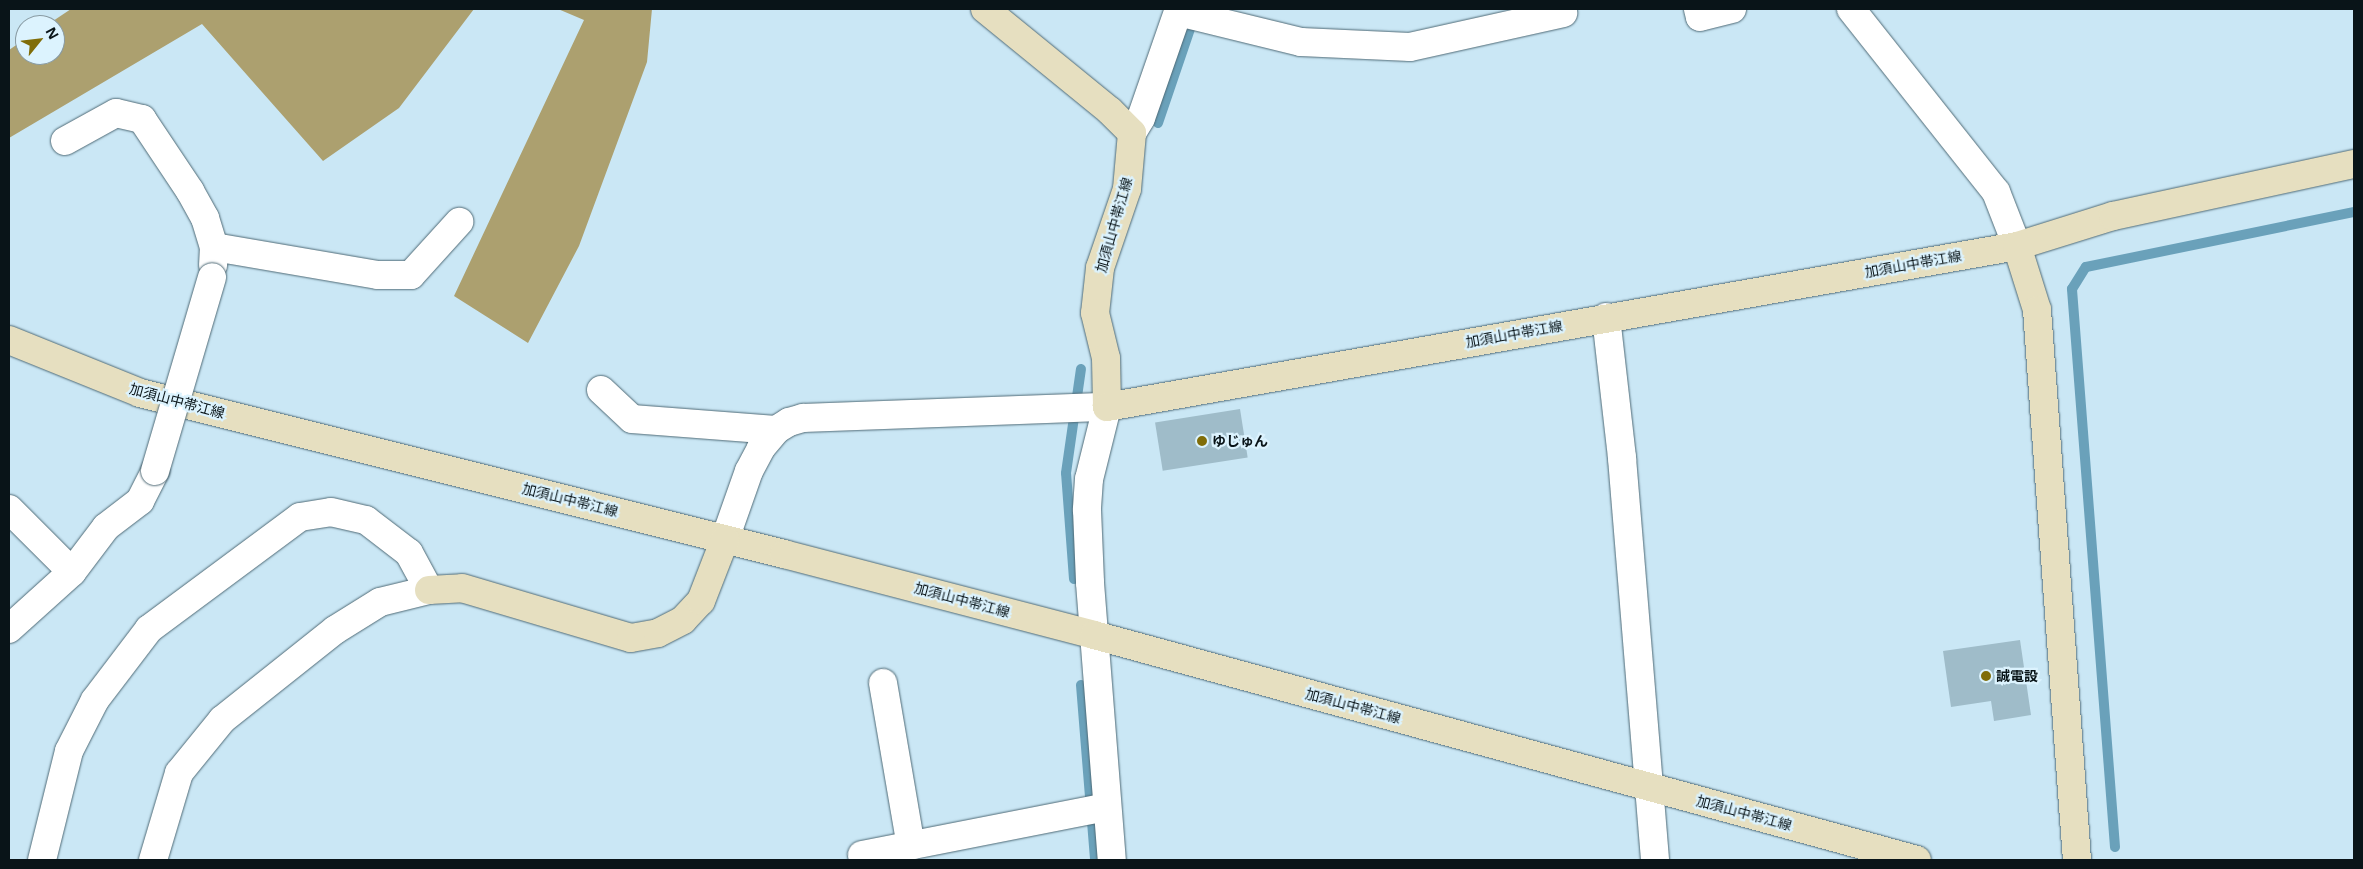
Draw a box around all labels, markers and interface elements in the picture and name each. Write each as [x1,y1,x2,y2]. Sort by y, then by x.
north arrow [15,15,65,65]
text: N [42,23,64,43]
street label: 加須山中帯江線 [1092,176,1136,274]
street label: 加須山中帯江線 [1863,247,1963,281]
street label: 加須山中帯江線 [1464,317,1564,351]
street label: 加須山中帯江線 [127,380,227,422]
place label: ゆじゅん [1212,433,1268,449]
marker: ゆじゅん [1196,435,1208,447]
street label: 加須山中帯江線 [520,480,620,520]
street label: 加須山中帯江線 [912,579,1012,621]
place label: 誠電設 [1996,668,2038,684]
marker: 誠電設 [1980,670,1992,682]
street label: 加須山中帯江線 [1303,685,1403,727]
street label: 加須山中帯江線 [1694,792,1794,834]

